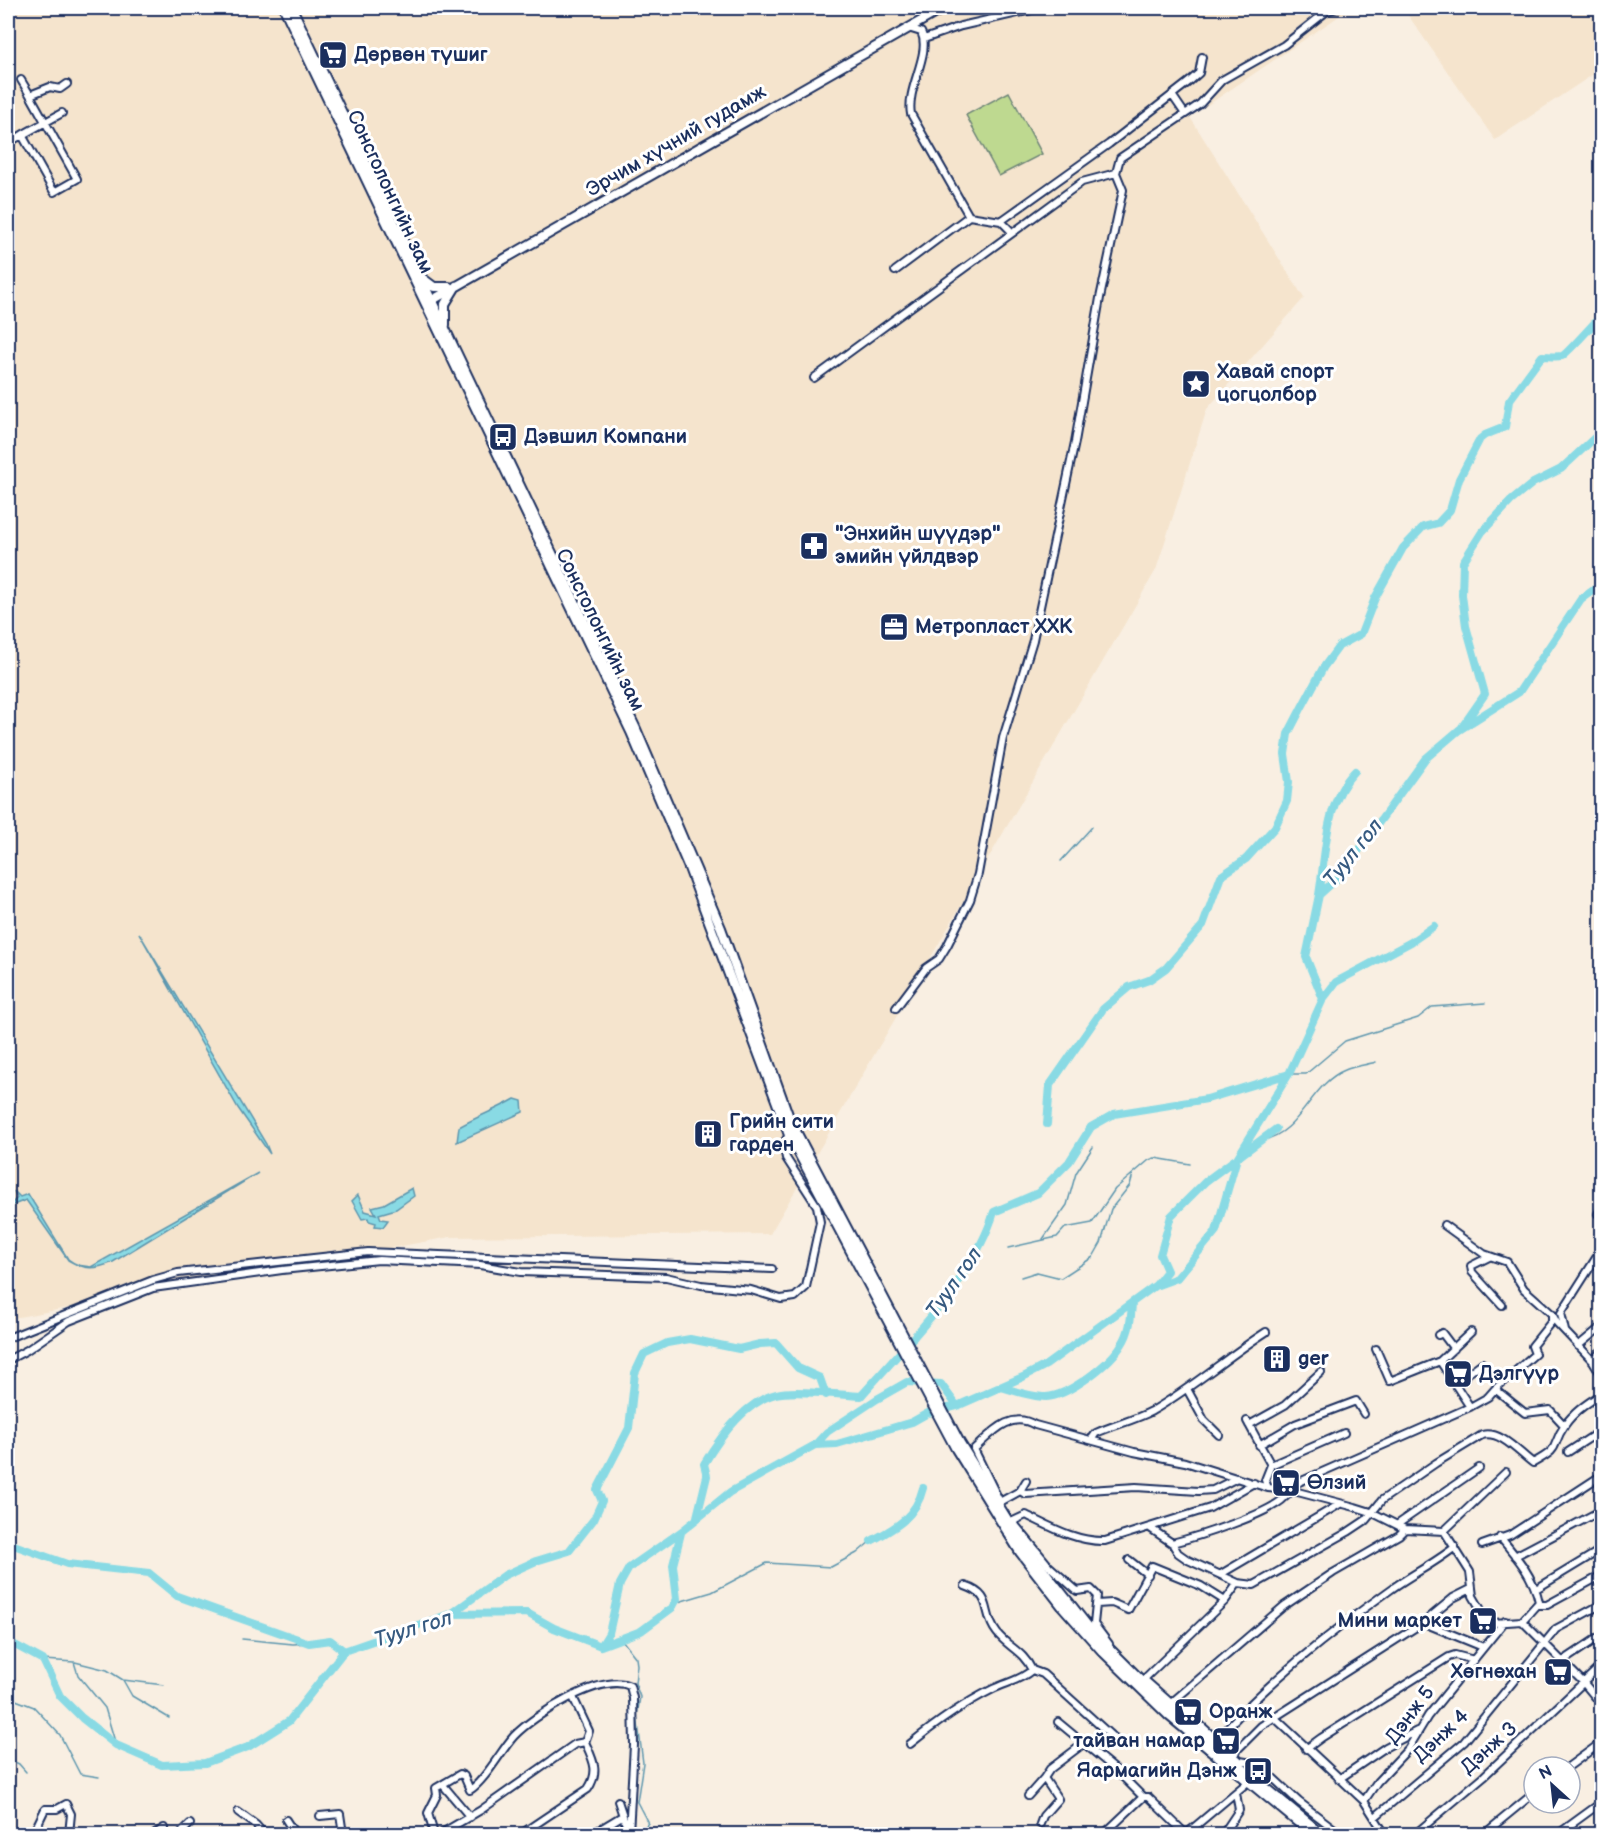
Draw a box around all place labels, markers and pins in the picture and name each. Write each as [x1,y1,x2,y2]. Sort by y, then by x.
supermarket icon: Дөрвөн түшиг [317,39,349,71]
place label: Дөрвөн түшиг [354,43,488,67]
place label: Хавай спорт цогцолбор [1216,360,1335,407]
place icon: Хавай спорт цогцолбор [1180,368,1212,400]
bus stop icon: Дэвшил Компани [487,421,519,453]
place label: Дэвшил Компани [524,425,687,449]
place label: "Энхийн шүүдэр" эмийн үйлдвэр [835,522,1001,569]
pharmacy icon: "Энхийн шүүдэр" эмийн үйлдвэр [798,530,830,562]
office icon: Метропласт ХХК [878,611,910,643]
place label: Метропласт ХХК [915,615,1073,639]
place label: Грийн сити гарден [729,1110,834,1157]
building icon: Грийн сити гарден [692,1118,724,1150]
building icon: ger [1261,1343,1293,1375]
place label: ger [1298,1347,1330,1371]
supermarket icon: Дэлгүүр [1442,1358,1474,1390]
place label: Дэлгүүр [1479,1362,1559,1386]
supermarket icon: Өлзий [1270,1467,1302,1499]
place label: Өлзий [1307,1471,1366,1495]
supermarket icon: Мини маркет [1467,1605,1499,1637]
place label: Мини маркет [1337,1609,1462,1633]
supermarket icon: Хөгнөхан [1542,1656,1574,1688]
place label: Хөгнөхан [1450,1660,1537,1684]
supermarket icon: Оранж [1172,1696,1204,1728]
place label: Оранж [1209,1700,1274,1724]
supermarket icon: тайван намар [1210,1725,1242,1757]
place label: тайван намар [1073,1729,1205,1753]
bus stop icon: Яармагийн Дэнж [1242,1755,1274,1787]
place label: Яармагийн Дэнж [1077,1759,1238,1783]

